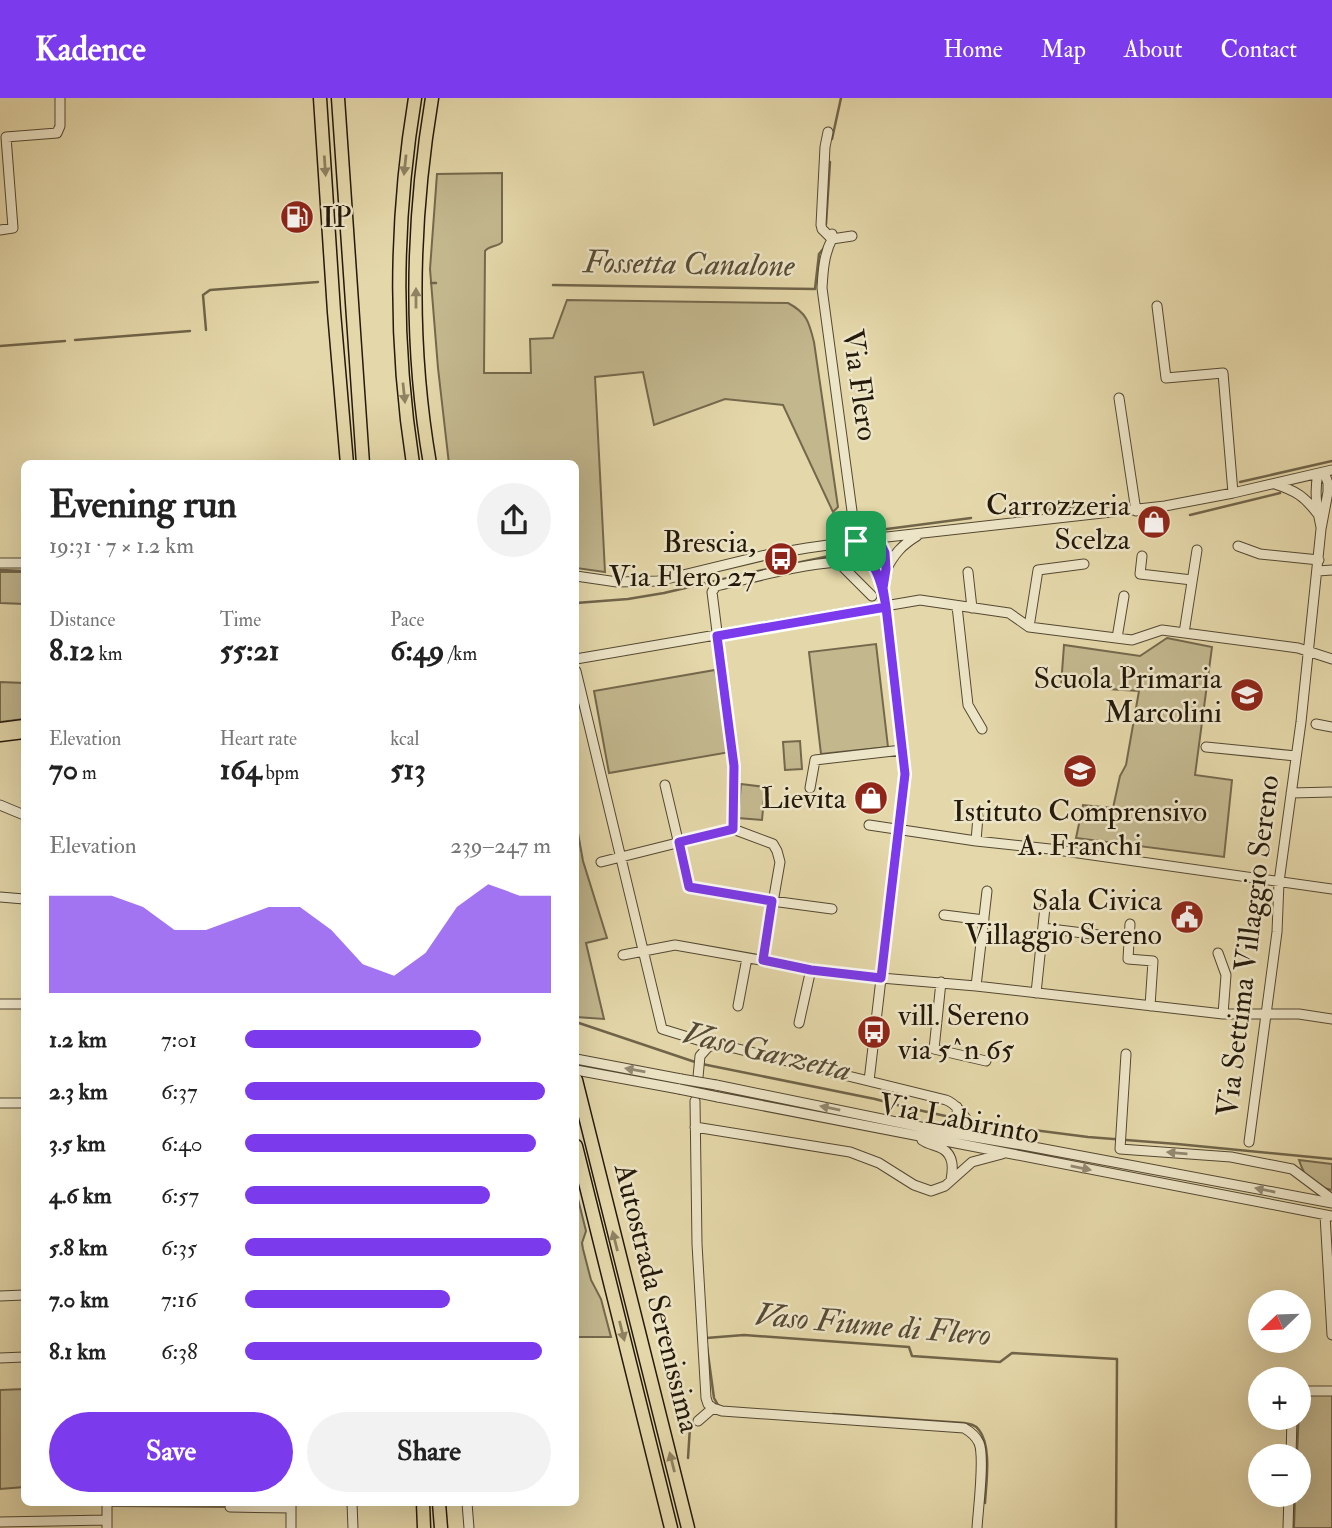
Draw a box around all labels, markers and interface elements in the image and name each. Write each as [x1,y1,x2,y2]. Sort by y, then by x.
text: Kadence [35,29,146,70]
text: Home [943,34,1003,65]
text: Map [1041,34,1086,65]
text: About [1124,34,1183,65]
text: Contact [1221,34,1297,65]
one-way arrow [319,155,330,177]
one-way arrow [400,155,411,177]
fuel station icon: IP [278,198,316,236]
place label: IP [322,199,352,236]
water label: Fossetta Canalone [581,242,795,286]
one-way arrow [410,287,422,309]
street label: Via Flero [834,327,886,443]
one-way arrow [398,382,409,404]
text: Evening run [49,481,237,529]
button: share [477,483,551,557]
place label: Carrozzeria Scelza [986,487,1131,558]
shop icon: Carrozzeria Scelza [1135,503,1173,541]
pin [826,511,886,571]
icon: arrive [837,522,875,560]
place label: Brescia, Via Flero 27 [609,524,756,595]
text: 19:31 · 7 × 1.2 km [49,531,194,560]
bus stop icon: Brescia, Via Flero 27 [762,540,800,578]
text: Distance [49,608,115,632]
text: Time [220,608,261,632]
text: Pace [390,608,424,632]
text: 8.12 [49,632,95,669]
text: 55:21 [220,632,279,669]
text: 6:49 [390,632,444,669]
text: km [95,642,123,666]
text: /km [444,642,477,666]
place label: Scuola Primaria Marcolini [1034,660,1223,731]
school or university icon: Scuola Primaria Marcolini [1228,676,1266,714]
text: Elevation [49,727,121,751]
text: Heart rate [220,727,297,751]
text: kcal [390,727,419,751]
text: 70 [49,751,78,788]
text: 164 [220,751,262,788]
text: 513 [390,751,426,788]
school or university icon: Istituto Comprensivo A. Franchi [1061,752,1099,790]
text: m [78,761,97,785]
text: bpm [262,761,299,785]
street label: Via Settima Villaggio Sereno [1209,773,1287,1119]
shop icon: Lievita [852,779,890,817]
place label: Lievita [761,780,847,817]
place label: Istituto Comprensivo A. Franchi [953,793,1207,864]
text: Elevation [49,831,137,860]
text: 239–247 m [450,831,551,860]
place label: Sala Civica Villaggio Sereno [964,882,1163,953]
public building icon: Sala Civica Villaggio Sereno [1168,898,1206,936]
place label: vill. Sereno via 5^n 65 [897,997,1029,1068]
water label: Vaso Garzetta [679,1013,855,1091]
bus stop icon: vill. Sereno via 5^n 65 [855,1013,893,1051]
text: 1.2 km [49,1025,107,1054]
text: 7:01 [161,1025,197,1054]
one-way arrow [624,1065,646,1076]
text: 2.3 km [49,1077,108,1106]
text: 6:37 [161,1077,198,1106]
street label: Via Labirinto [875,1085,1043,1153]
one-way arrow [819,1103,841,1114]
text: 3.5 km [49,1129,106,1158]
text: 6:40 [161,1129,202,1158]
one-way arrow [1165,1147,1187,1158]
street label: Autostrada Serenissima [605,1159,708,1437]
one-way arrow [1070,1163,1092,1174]
text: 4.6 km [49,1181,112,1210]
text: 6:57 [161,1181,199,1210]
one-way arrow [1254,1184,1276,1195]
one-way arrow [609,1230,620,1252]
text: 5.8 km [49,1233,108,1262]
text: 6:35 [161,1233,197,1262]
text: 7.0 km [49,1285,109,1314]
text: 7:16 [161,1285,197,1314]
north arrow [1248,1290,1311,1353]
map controls [1248,1290,1311,1507]
water label: Vaso Fiume di Flero [753,1295,993,1355]
one-way arrow [617,1320,628,1342]
text: 8.1 km [49,1337,106,1366]
text: 6:38 [161,1337,198,1366]
button: + [1248,1367,1311,1430]
button: Save [49,1412,293,1492]
button: Share [307,1412,551,1492]
button: − [1248,1444,1311,1507]
one-way arrow [666,1451,677,1473]

